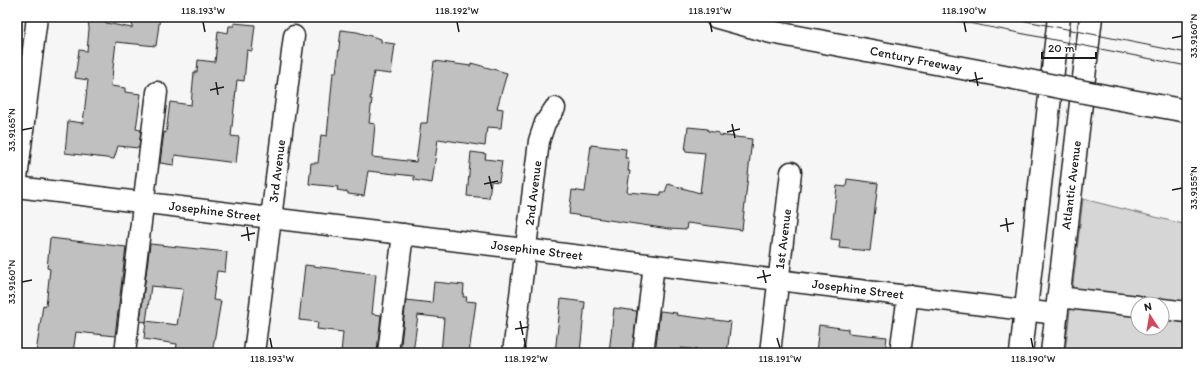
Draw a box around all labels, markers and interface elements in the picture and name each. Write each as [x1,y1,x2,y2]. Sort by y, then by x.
text: 118.193°W [181,4,225,17]
text: 118.192°W [435,4,479,17]
text: 118.191°W [688,4,732,17]
text: 118.190°W [942,4,987,17]
text: 33.9160°N [1187,14,1200,58]
scale bar [1042,34,1096,60]
text: 20 m [1048,41,1075,55]
street label: Century Freeway [869,43,963,75]
text: 33.9165°N [5,108,18,152]
street label: 3rd Avenue [266,139,288,203]
street label: Atlantic Avenue [1058,140,1084,230]
street label: 2nd Avenue [522,160,544,226]
text: 33.9155°N [1187,166,1200,210]
street label: Josephine Street [168,198,262,224]
street label: 1st Avenue [772,208,794,270]
street label: Josephine Street [490,237,584,263]
text: 33.9160°N [5,260,18,304]
street label: Josephine Street [811,276,905,302]
north arrow [1130,296,1170,336]
text: N [1143,300,1153,314]
text: 118.193°W [250,352,294,365]
text: 118.192°W [504,352,548,365]
text: 118.191°W [758,352,802,365]
text: 118.190°W [1011,352,1056,365]

